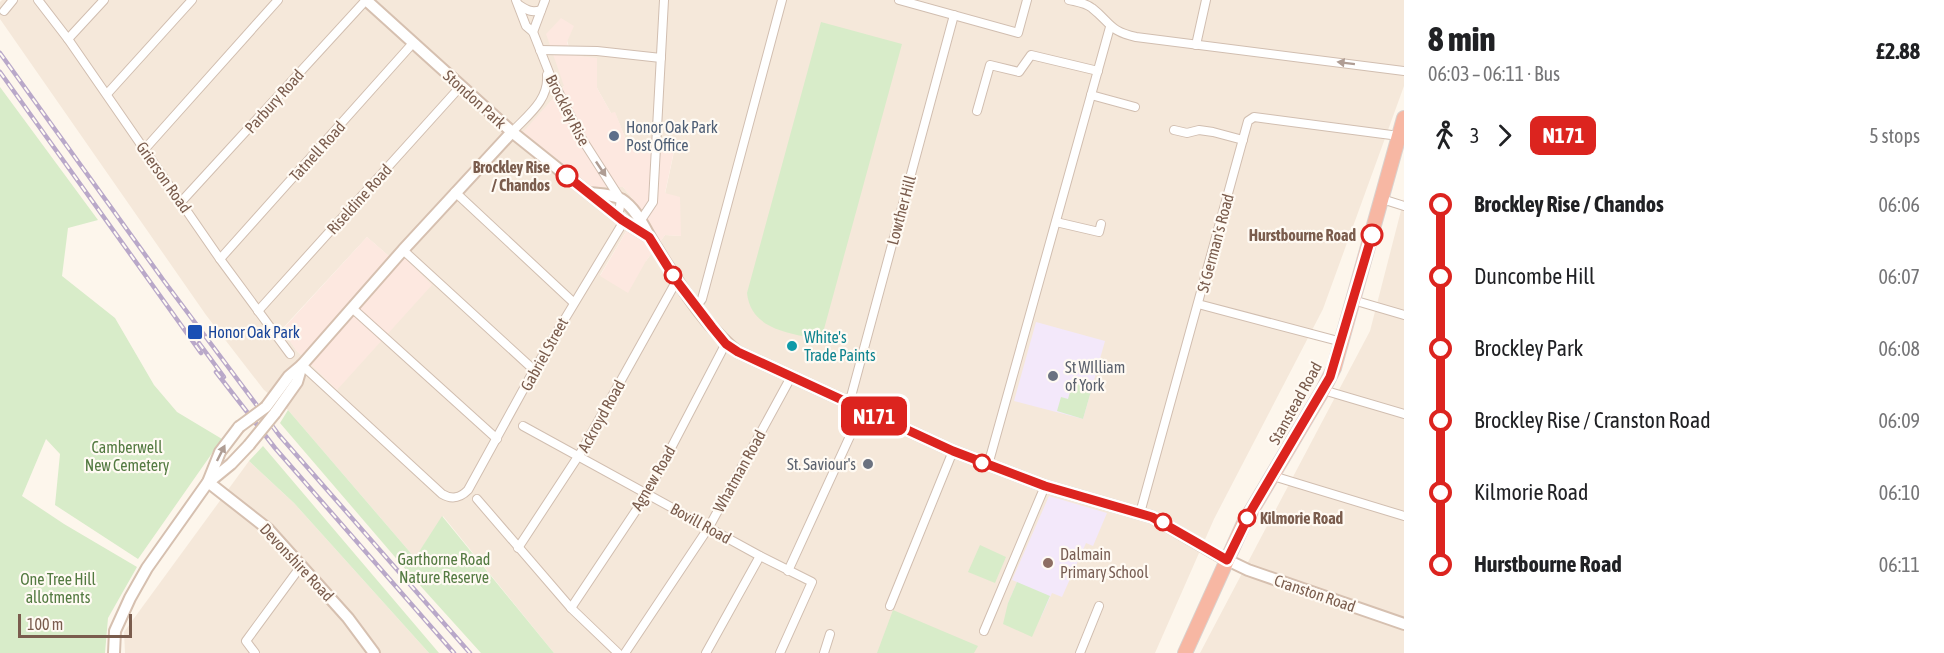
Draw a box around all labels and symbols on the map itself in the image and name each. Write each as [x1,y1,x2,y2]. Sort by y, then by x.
one-way arrow [1337,58,1356,68]
street label: Parbury Road [241,66,308,137]
street label: Stondon Park [440,66,510,132]
street label: Brockley Rise [542,71,594,149]
street label: Tatnell Road [285,117,349,185]
place label: Honor Oak Park Post Office [626,118,718,154]
marker: Honor Oak Park Post Office [607,129,621,143]
street label: Grierson Road [133,138,195,216]
place label: Brockley Rise / Chandos [473,158,550,194]
street label: Riseldine Road [323,160,395,238]
one-way arrow [595,161,607,177]
marker: Brockley Rise / Chandos [556,165,578,187]
street label: Lowther Hill [883,173,919,247]
street label: St German's Road [1193,192,1237,294]
marker: Hurstbourne Road [1361,224,1383,246]
place label: Hurstbourne Road [1249,226,1356,244]
unlabelled marker [664,266,682,284]
street label: Gabriel Street [517,314,572,394]
marker: Honor Oak Park [186,323,204,341]
place label: Honor Oak Park [208,323,300,341]
place label: White's Trade Paints [804,328,876,364]
marker: White's Trade Paints [785,339,799,353]
place label: St WIlliam of York [1065,358,1125,394]
street label: Stanstead Road [1265,359,1325,447]
marker: St WIlliam of York [1046,369,1060,383]
street label: Ackroyd Road [574,377,629,456]
line badge: N171 [832,396,916,436]
street label: Whatman Road [709,427,769,515]
park label: Camberwell New Cemetery [85,438,170,475]
street label: Agnew Road [627,442,680,514]
one-way arrow [215,444,225,462]
unlabelled marker [973,454,991,472]
place label: St. Saviour's [787,455,856,473]
marker: St. Saviour's [861,457,875,471]
street label: Bovill Road [668,499,734,547]
marker: Kilmorie Road [1238,509,1256,527]
place label: Kilmorie Road [1260,509,1344,527]
unlabelled marker [1154,513,1172,531]
street label: Devonshire Road [256,519,338,605]
place label: Dalmain Primary School [1060,545,1149,582]
park label: Garthorne Road Nature Reserve [398,550,490,586]
marker: Dalmain Primary School [1041,556,1055,570]
park label: One Tree Hill allotments [20,570,96,606]
street label: Cranston Road [1272,571,1358,615]
scale bar [18,611,132,638]

